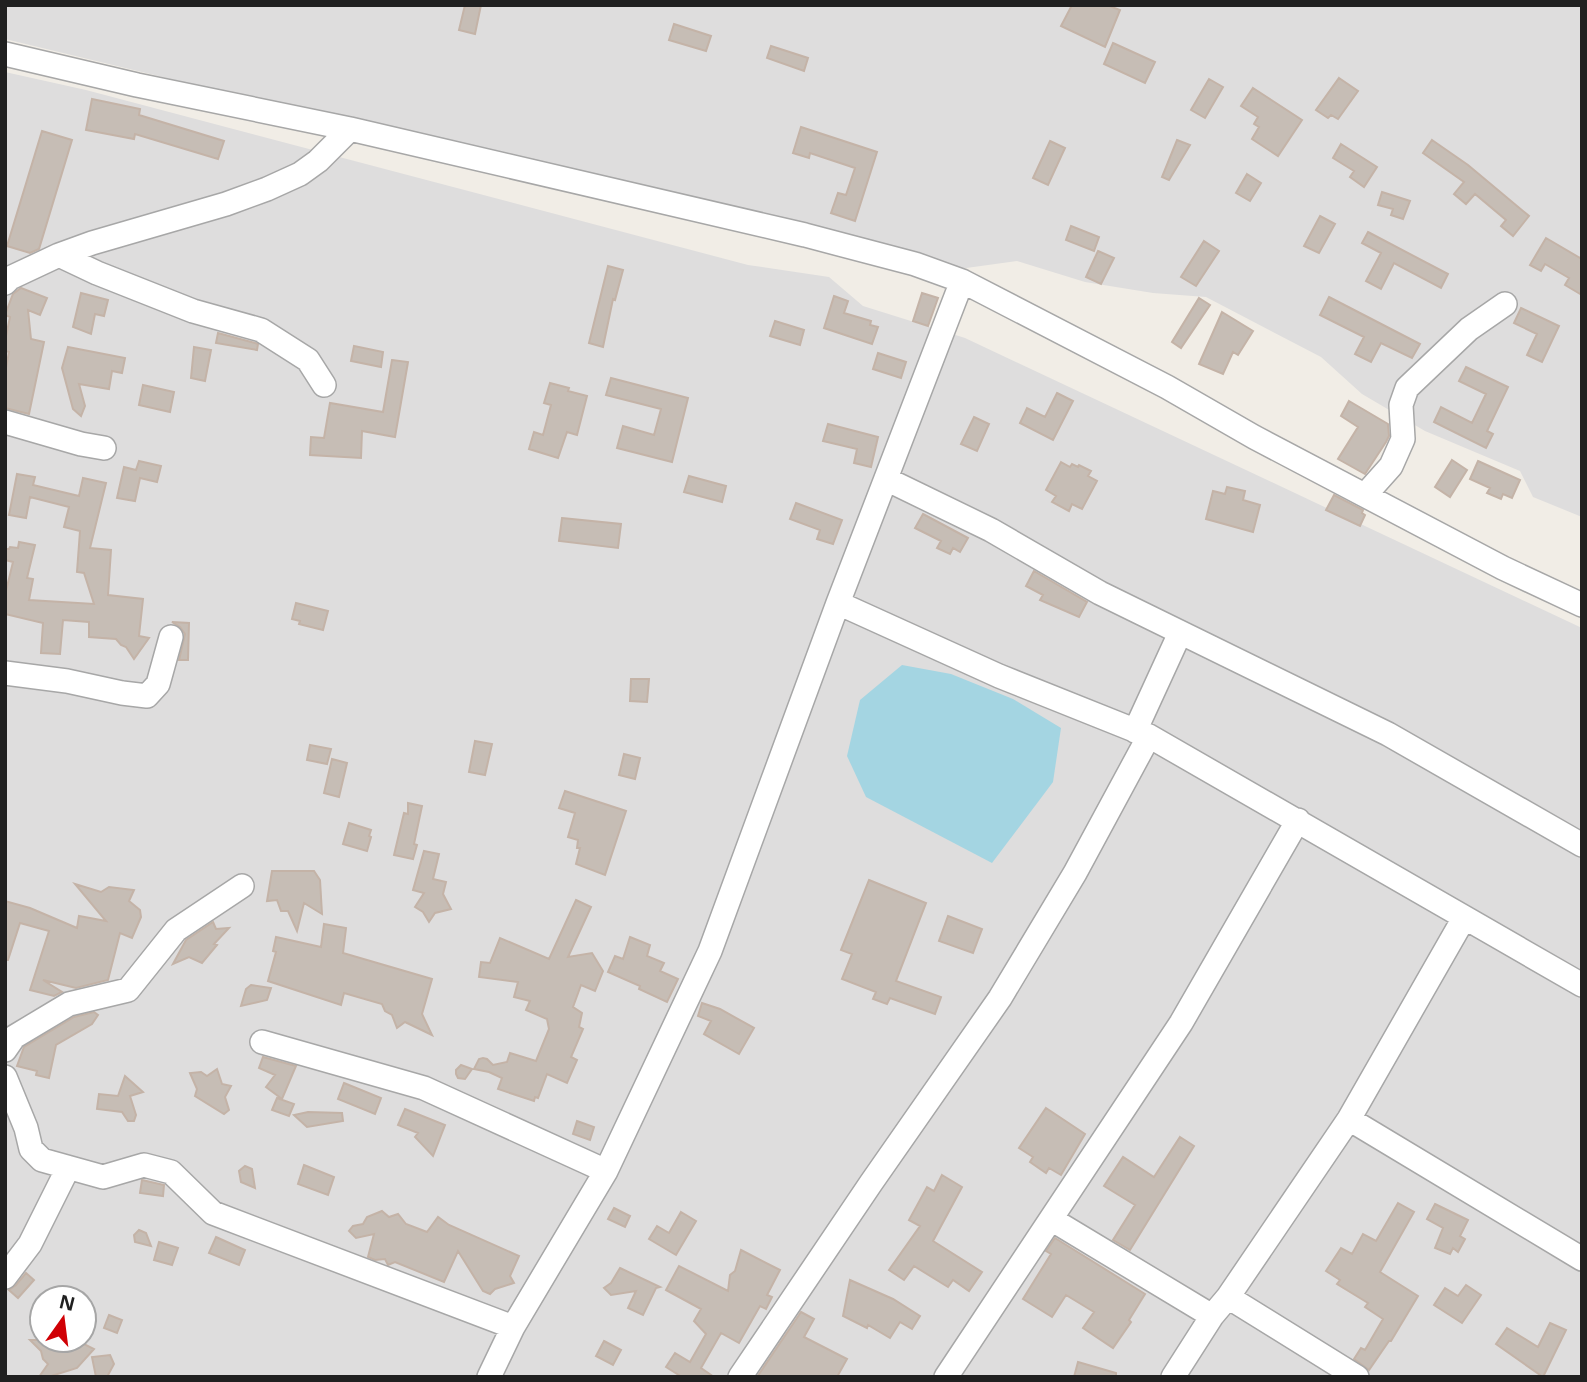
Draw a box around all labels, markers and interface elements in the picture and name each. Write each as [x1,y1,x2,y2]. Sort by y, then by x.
north arrow [28,1284,98,1354]
text: N [56,1288,78,1317]

